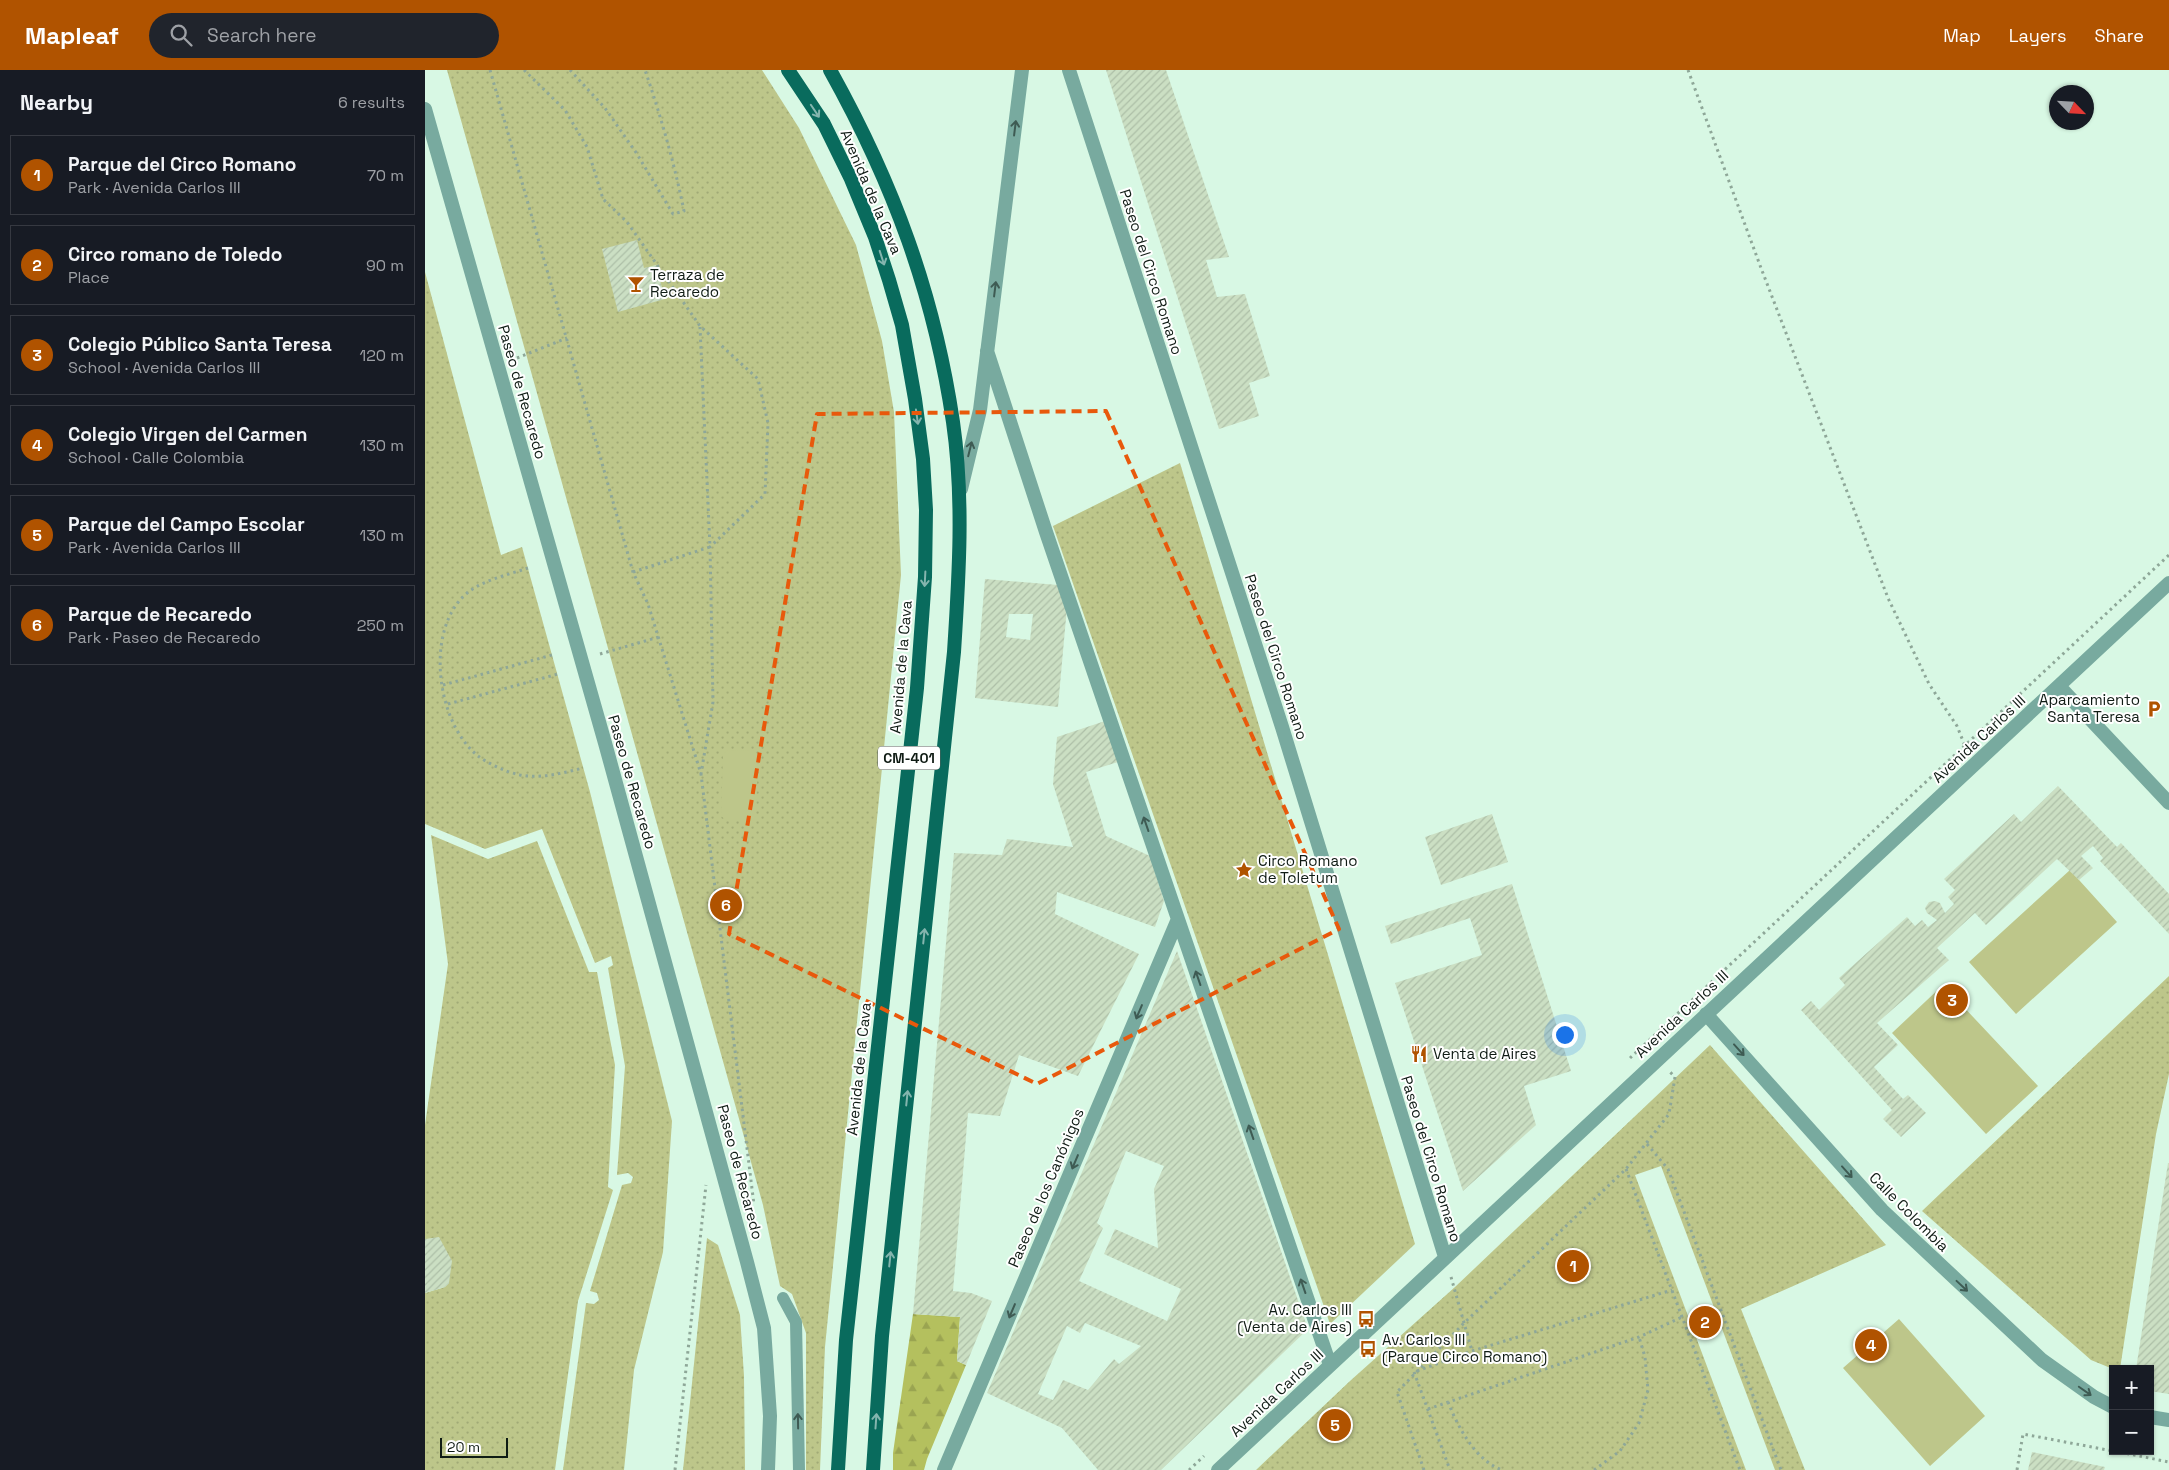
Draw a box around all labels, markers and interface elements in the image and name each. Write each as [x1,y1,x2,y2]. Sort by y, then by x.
search box [149,13,499,58]
text: Mapleaf [25,20,119,51]
icon: search [167,21,195,49]
text: Search here [207,23,317,48]
text: Map [1943,24,1981,47]
text: Layers [2009,24,2066,47]
text: Share [2094,24,2144,47]
north arrow [2049,85,2094,130]
text: Nearby [20,89,93,116]
text: 6 results [338,92,405,113]
one-way arrow [811,103,821,117]
one-way arrow [1010,120,1020,136]
street label: Avenida de la Cava [837,127,906,257]
text: Parque del Circo Romano [68,152,296,177]
text: 1 [33,165,41,186]
text: 70 m [367,165,404,186]
text: Park · Avenida Carlos III [68,177,241,198]
street label: Paseo del Circo Romano [1116,187,1187,357]
text: Circo romano de Toledo [68,242,282,267]
one-way arrow [878,250,888,266]
text: 2 [32,255,42,276]
text: 90 m [366,255,404,276]
place label: Terraza de Recaredo [650,265,725,301]
text: Place [68,267,110,288]
bar icon: Terraza de Recaredo [626,274,646,294]
one-way arrow [990,281,1000,297]
street label: Paseo de Recaredo [494,323,551,461]
text: Colegio Público Santa Teresa [68,332,332,357]
text: 3 [32,345,42,366]
text: 120 m [360,345,404,366]
text: School · Avenida Carlos III [68,357,260,378]
one-way arrow [912,408,922,424]
text: Colegio Virgen del Carmen [68,422,307,447]
text: 4 [32,435,42,456]
text: 130 m [360,435,404,456]
one-way arrow [966,442,975,458]
text: School · Calle Colombia [68,447,244,468]
text: Parque del Campo Escolar [68,512,305,537]
text: 5 [32,525,42,546]
text: 130 m [360,525,404,546]
text: Park · Avenida Carlos III [68,537,241,558]
one-way arrow [920,570,929,586]
street label: Paseo del Circo Romano [1241,572,1312,742]
street label: Avenida de la Cava [885,599,916,734]
text: Parque de Recaredo [68,602,252,627]
text: 6 [32,615,42,636]
text: 250 m [357,615,404,636]
text: Park · Paseo de Recaredo [68,627,261,648]
place label: Aparcamiento Santa Teresa [2039,690,2140,726]
street label: Avenida Carlos III [1928,691,2029,787]
parking icon: Aparcamiento Santa Teresa [2144,699,2164,719]
street label: Paseo de Recaredo [604,713,661,851]
road number: CM-401 [878,746,940,770]
one-way arrow [1141,817,1150,832]
place label: Circo Romano de Toletum [1258,851,1358,887]
place icon: Circo Romano de Toletum [1234,860,1254,880]
pin: 6 [710,886,742,924]
one-way arrow [919,929,929,945]
street label: Avenida Carlos III [1631,966,1732,1062]
one-way arrow [1193,970,1203,986]
pin: 3 [1936,981,1968,1019]
street label: Avenida de la Cava [842,1001,875,1136]
one-way arrow [1133,1004,1143,1019]
your location [1552,1022,1578,1048]
restaurant icon: Venta de Aires [1409,1044,1429,1064]
place label: Venta de Aires [1433,1044,1537,1063]
one-way arrow [1733,1044,1745,1057]
street label: Paseo del Circo Romano [1397,1073,1466,1244]
one-way arrow [902,1090,912,1106]
street label: Paseo de Recaredo [713,1102,768,1241]
street label: Paseo de los Canónigos [1003,1105,1088,1270]
one-way arrow [1245,1124,1255,1140]
one-way arrow [1070,1154,1079,1169]
one-way arrow [1841,1165,1853,1178]
street label: Calle Colombia [1865,1168,1953,1256]
pin: 1 [1557,1247,1589,1285]
one-way arrow [885,1252,895,1268]
one-way arrow [1298,1279,1307,1294]
one-way arrow [1956,1280,1969,1292]
place label: Av. Carlos III (Venta de Aires) [1237,1300,1352,1337]
one-way arrow [1006,1303,1016,1318]
pin: 2 [1689,1303,1721,1341]
bus stop icon: Av. Carlos III (Venta de Aires) [1356,1309,1376,1329]
pin: 4 [1855,1326,1887,1364]
place label: Av. Carlos III (Parque Circo Romano) [1382,1330,1547,1367]
bus stop icon: Av. Carlos III (Parque Circo Romano) [1358,1339,1378,1359]
street label: Avenida Carlos III [1226,1345,1327,1441]
map controls [2109,1365,2154,1455]
button: + [2109,1365,2154,1410]
one-way arrow [2078,1386,2092,1396]
pin: 5 [1319,1406,1351,1444]
button: − [2109,1410,2154,1455]
one-way arrow [793,1414,803,1430]
one-way arrow [871,1414,880,1430]
scale bar [440,1435,507,1458]
text: 20 m [447,1438,480,1456]

